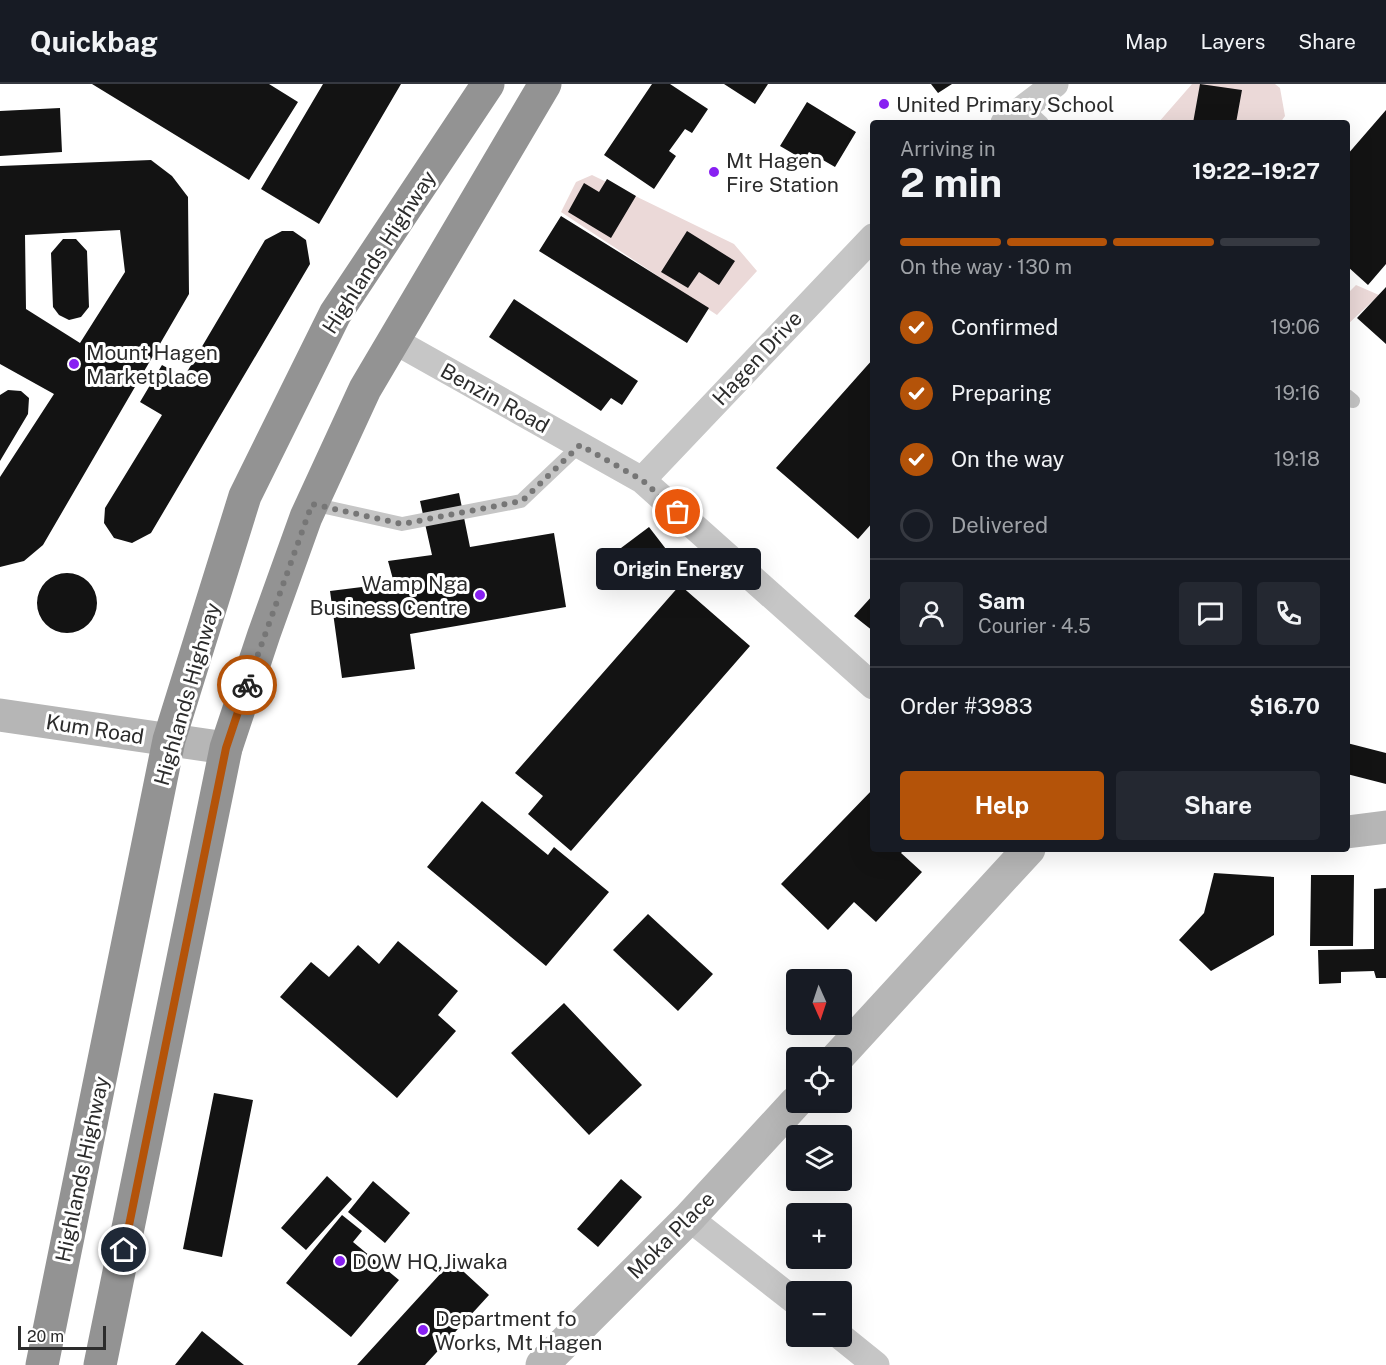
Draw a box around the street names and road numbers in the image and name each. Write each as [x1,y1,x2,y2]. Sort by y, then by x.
street label: Highlands Highway [317,166,441,338]
street label: Hagen Drive [707,306,807,410]
street label: Benzin Road [436,358,554,438]
street label: Highlands Highway [149,600,225,788]
street label: Kum Road [44,709,146,749]
street label: Highlands Highway [50,1074,114,1264]
street label: Moka Place [622,1186,720,1284]

